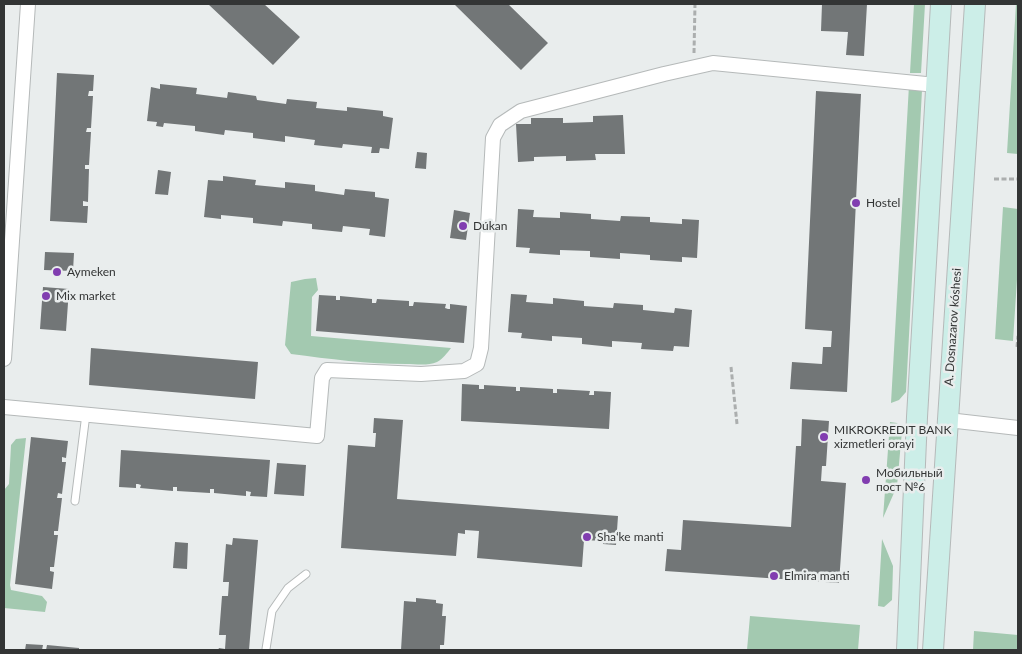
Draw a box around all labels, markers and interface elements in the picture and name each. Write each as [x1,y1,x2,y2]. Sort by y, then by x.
place label: Hostel [866,196,900,210]
marker: Hostel [850,197,862,209]
place label: Dúkan [473,219,507,233]
marker: Dúkan [457,220,469,232]
place label: Aymeken [67,265,116,279]
marker: Aymeken [51,266,63,278]
street label: A. Dosnazarov kóshesi [942,268,964,386]
place label: Mix market [56,289,116,303]
marker: Mix market [40,290,52,302]
place label: MIKROKREDIT BANK xizmetleri orayi [834,423,951,451]
marker: MIKROKREDIT BANK xizmetleri orayi [818,431,830,443]
place label: Мобильный пост №6 [876,466,943,494]
marker: Мобильный пост №6 [860,474,872,486]
place label: Shaʻke manti [597,530,664,544]
marker: Shaʻke manti [581,531,593,543]
place label: Elmira manti [784,569,850,583]
marker: Elmira manti [768,570,780,582]

